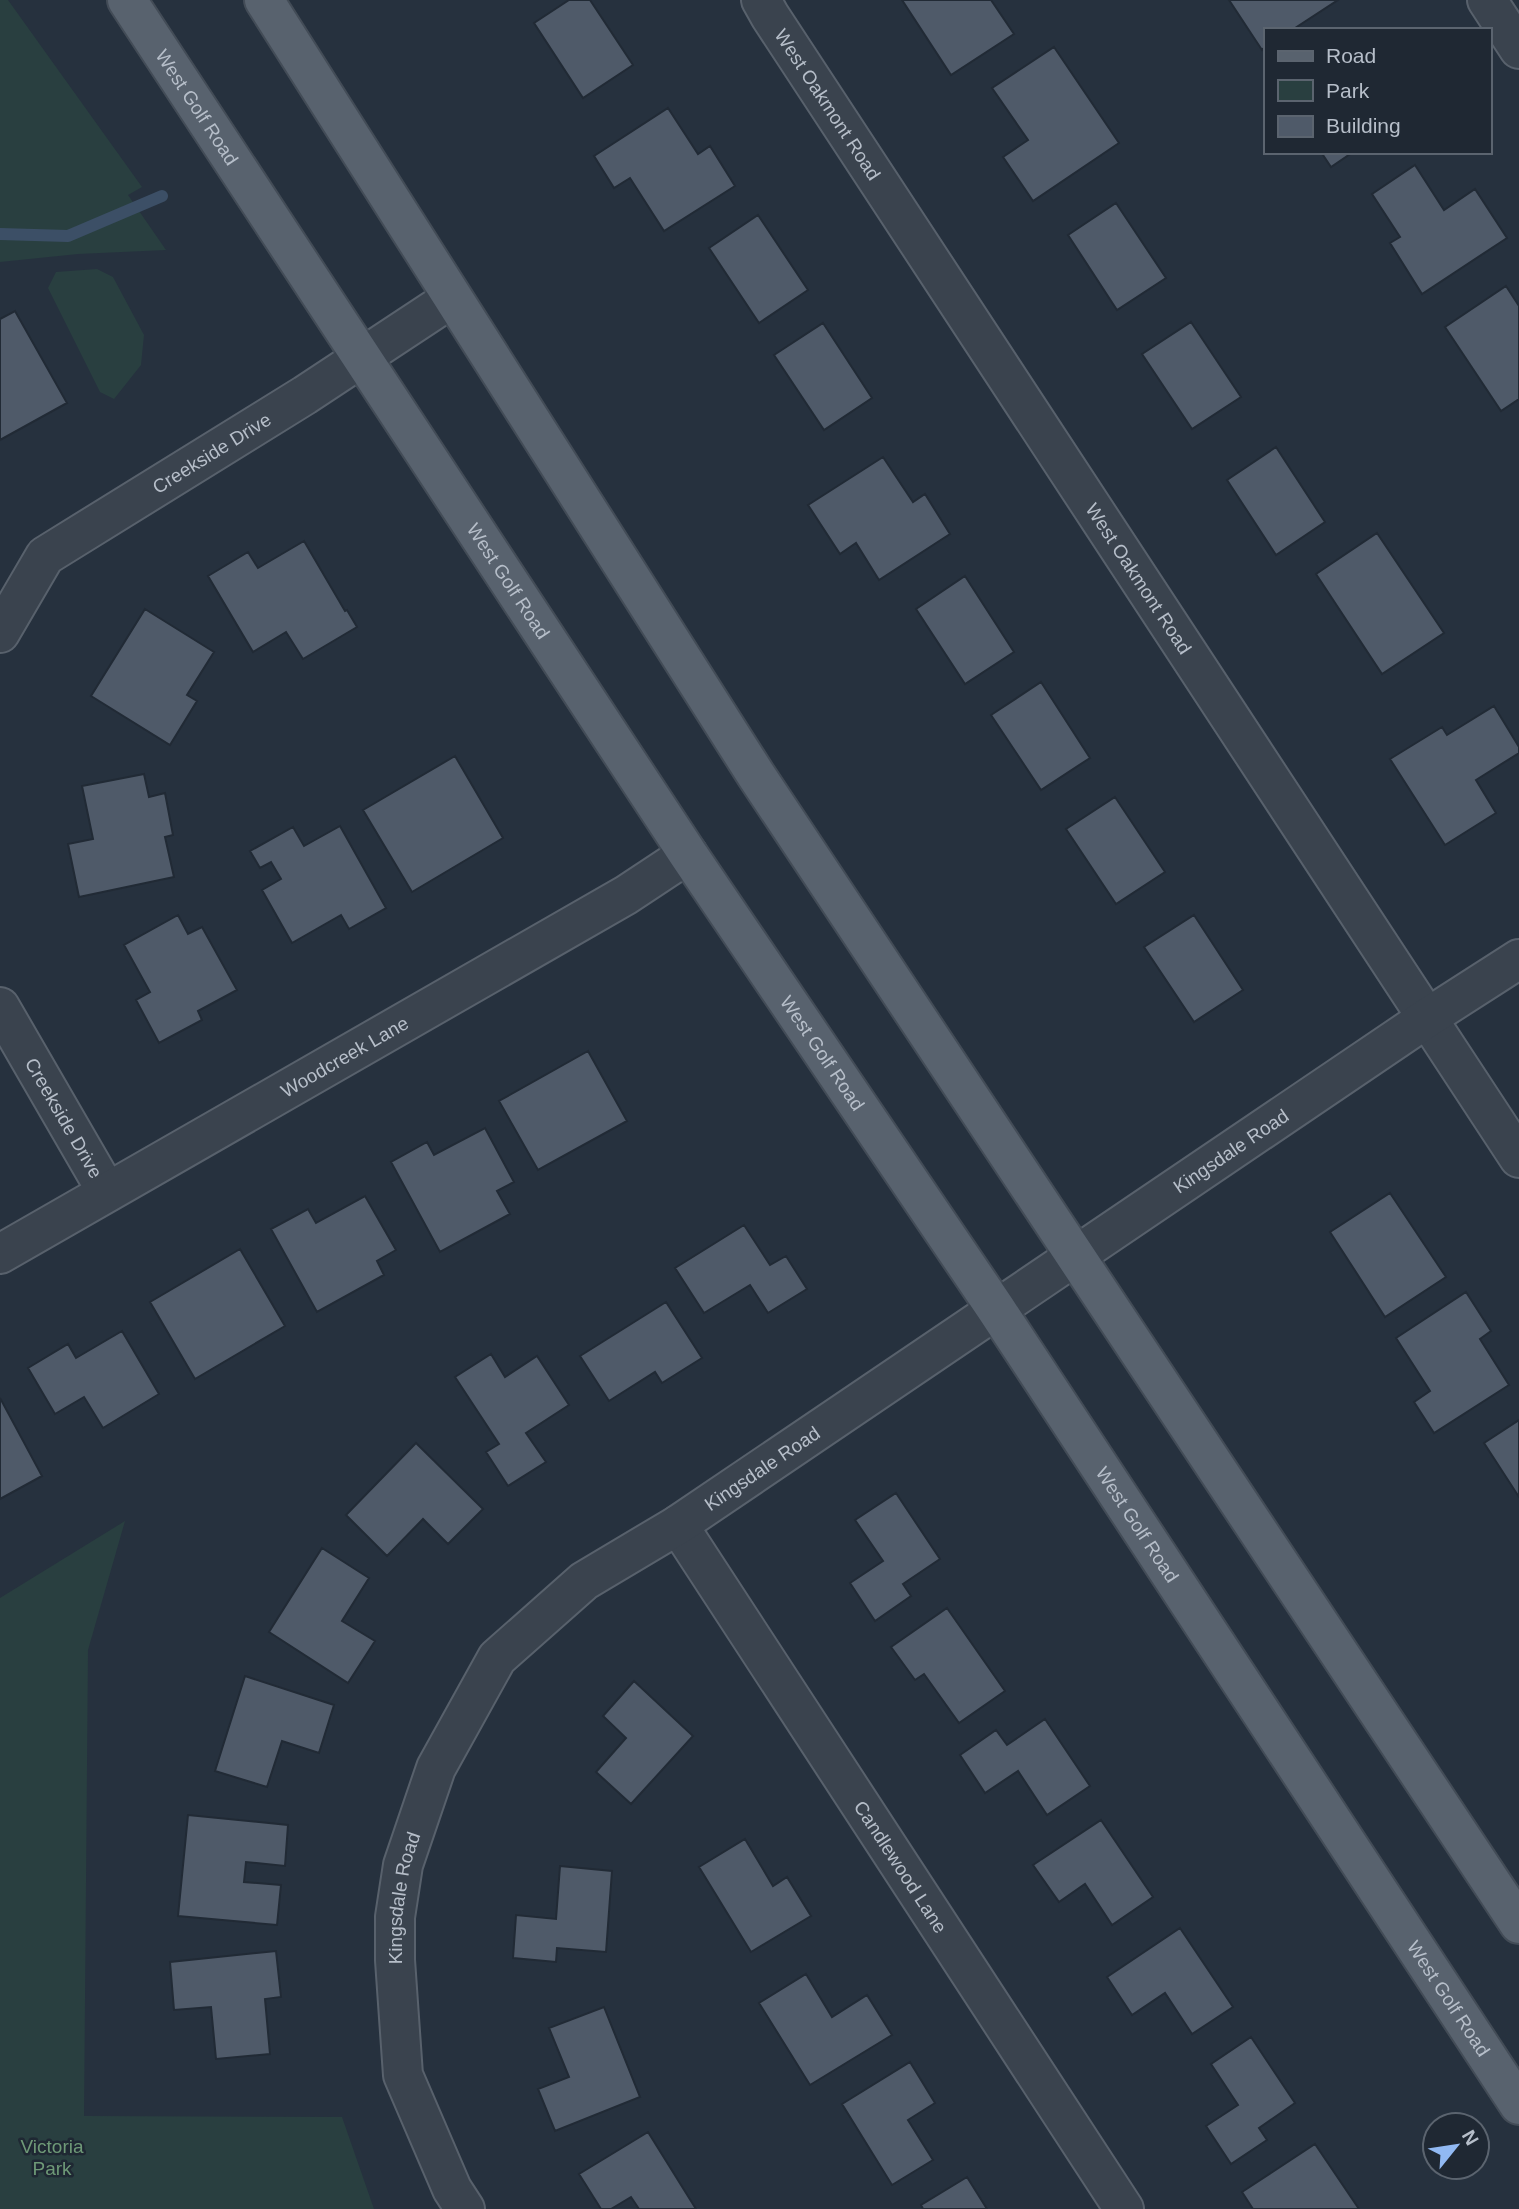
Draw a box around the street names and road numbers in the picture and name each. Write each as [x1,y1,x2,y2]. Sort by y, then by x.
street label: West Oakmont Road [771,25,885,184]
street label: West Golf Road [152,45,243,169]
street label: Creekside Drive [148,408,275,497]
street label: West Oakmont Road [1082,499,1196,658]
street label: West Golf Road [463,519,554,643]
street label: West Golf Road [776,992,869,1114]
street label: Woodcreek Lane [277,1012,412,1101]
street label: Creekside Drive [21,1054,107,1182]
street label: Kingsdale Road [1169,1105,1292,1197]
street label: Kingsdale Road [700,1422,823,1515]
street label: West Golf Road [1092,1463,1183,1586]
street label: Candlewood Lane [850,1797,952,1937]
street label: Kingsdale Road [385,1829,424,1964]
street label: West Golf Road [1403,1937,1494,2060]

